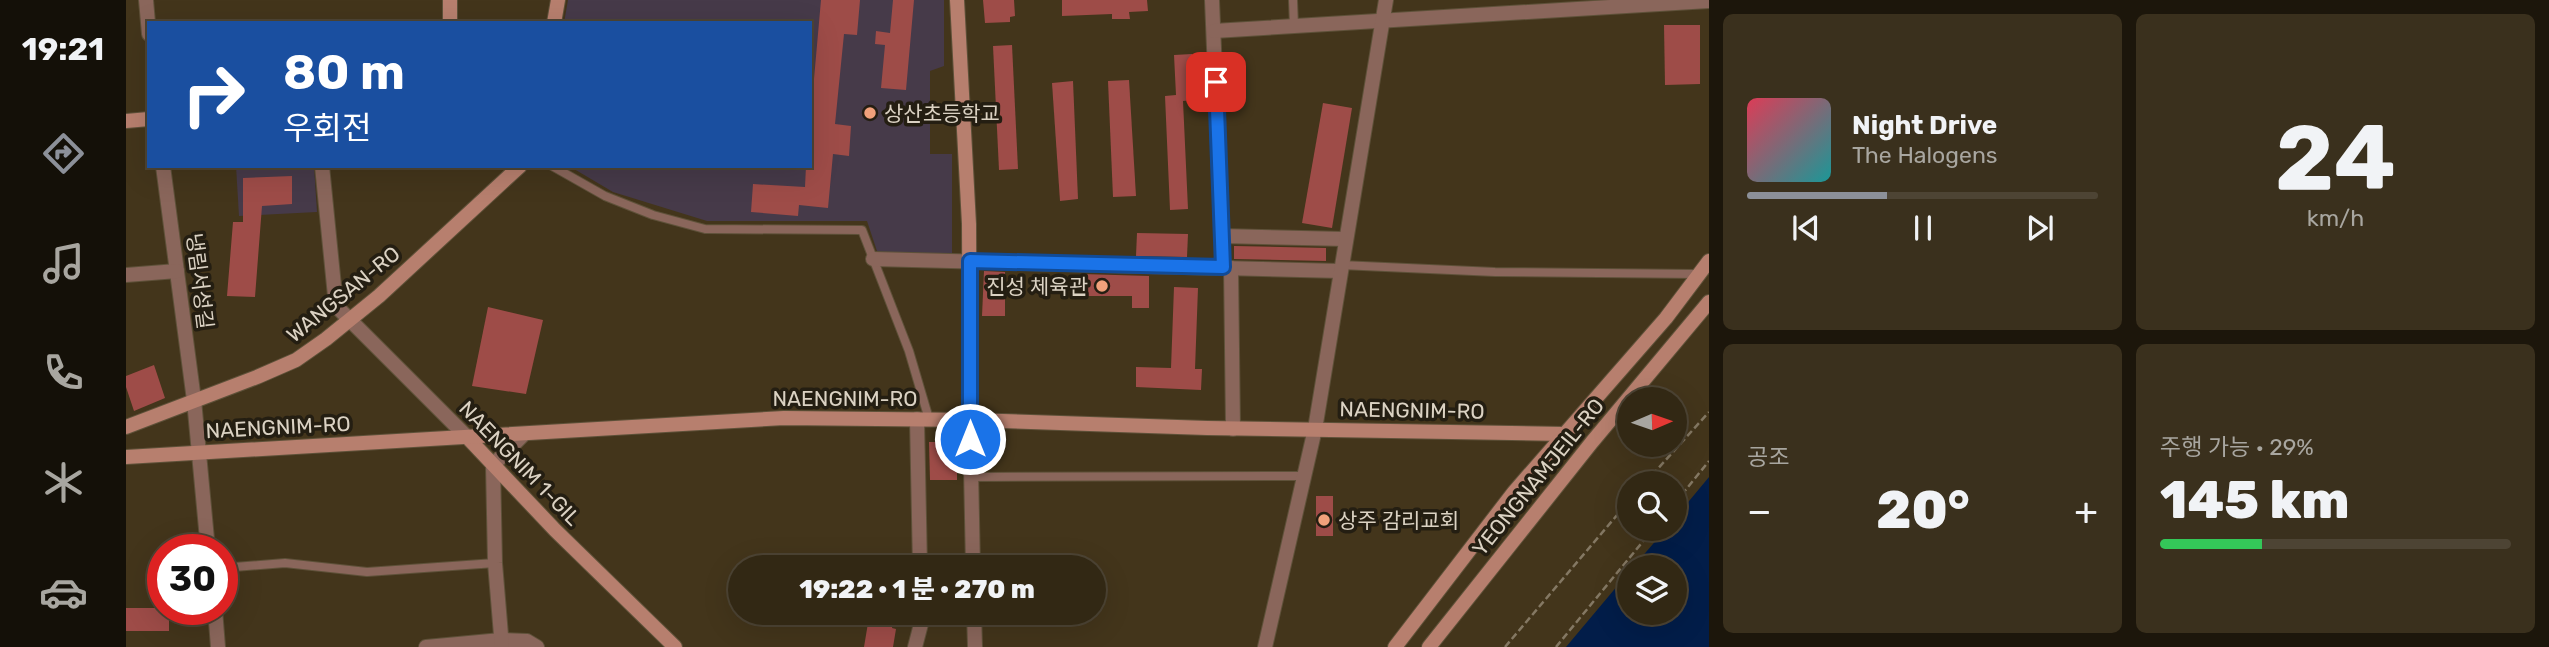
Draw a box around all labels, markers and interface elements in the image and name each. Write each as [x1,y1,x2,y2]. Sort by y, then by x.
text: 19:21 [22,30,104,68]
text: 80 m [283,43,405,101]
icon: right [168,49,259,140]
pin [1186,52,1246,112]
icon: arrive [1197,63,1235,101]
place label: 상산초등학교 [884,101,1000,126]
text: 24 [2275,104,2396,212]
marker: 상산초등학교 [862,105,878,121]
text: 우회전 [283,109,371,147]
text: Night Drive [1852,110,1997,141]
icon: directions [39,129,88,178]
text: The Halogens [1852,141,1998,169]
text: km/h [2307,204,2364,232]
icon: previous [1787,209,1825,247]
icon: pause [1904,209,1942,247]
icon: next [2021,209,2059,247]
street label: 냉림서성길 [182,232,218,330]
icon: music [39,239,88,288]
street label: WANGSAN-RO [281,241,405,347]
place label: 진성 체육관 [986,274,1088,299]
marker: 진성 체육관 [1094,278,1110,294]
icon: phone [39,348,88,397]
street label: NAENGNIM-RO [772,386,918,411]
north arrow [1617,387,1687,457]
map controls [1617,387,1687,625]
street label: YEONGNAMJEIL-RO [1467,393,1609,561]
street label: NAENGNIM 1-GIL [454,396,586,531]
street label: NAENGNIM-RO [1339,396,1485,424]
position arrow [933,402,1007,476]
street label: NAENGNIM-RO [205,411,351,443]
text: 주행 가능 · 29% [2160,433,2314,461]
text: 공조 [1747,443,1789,471]
icon: climate [39,458,88,507]
text: 145 km [2160,469,2350,531]
button: search [1617,471,1687,541]
text: 20° [1876,479,1970,541]
text: − [1747,488,1772,534]
text: + [2074,488,2098,534]
place label: 상주 감리교회 [1338,508,1459,533]
marker: 상주 감리교회 [1316,512,1332,528]
speed limit sign: 30 [147,534,238,625]
button: layers [1617,555,1687,625]
icon: car [39,568,88,617]
text: 19:22 · 1 분 · 270 m [799,574,1035,605]

